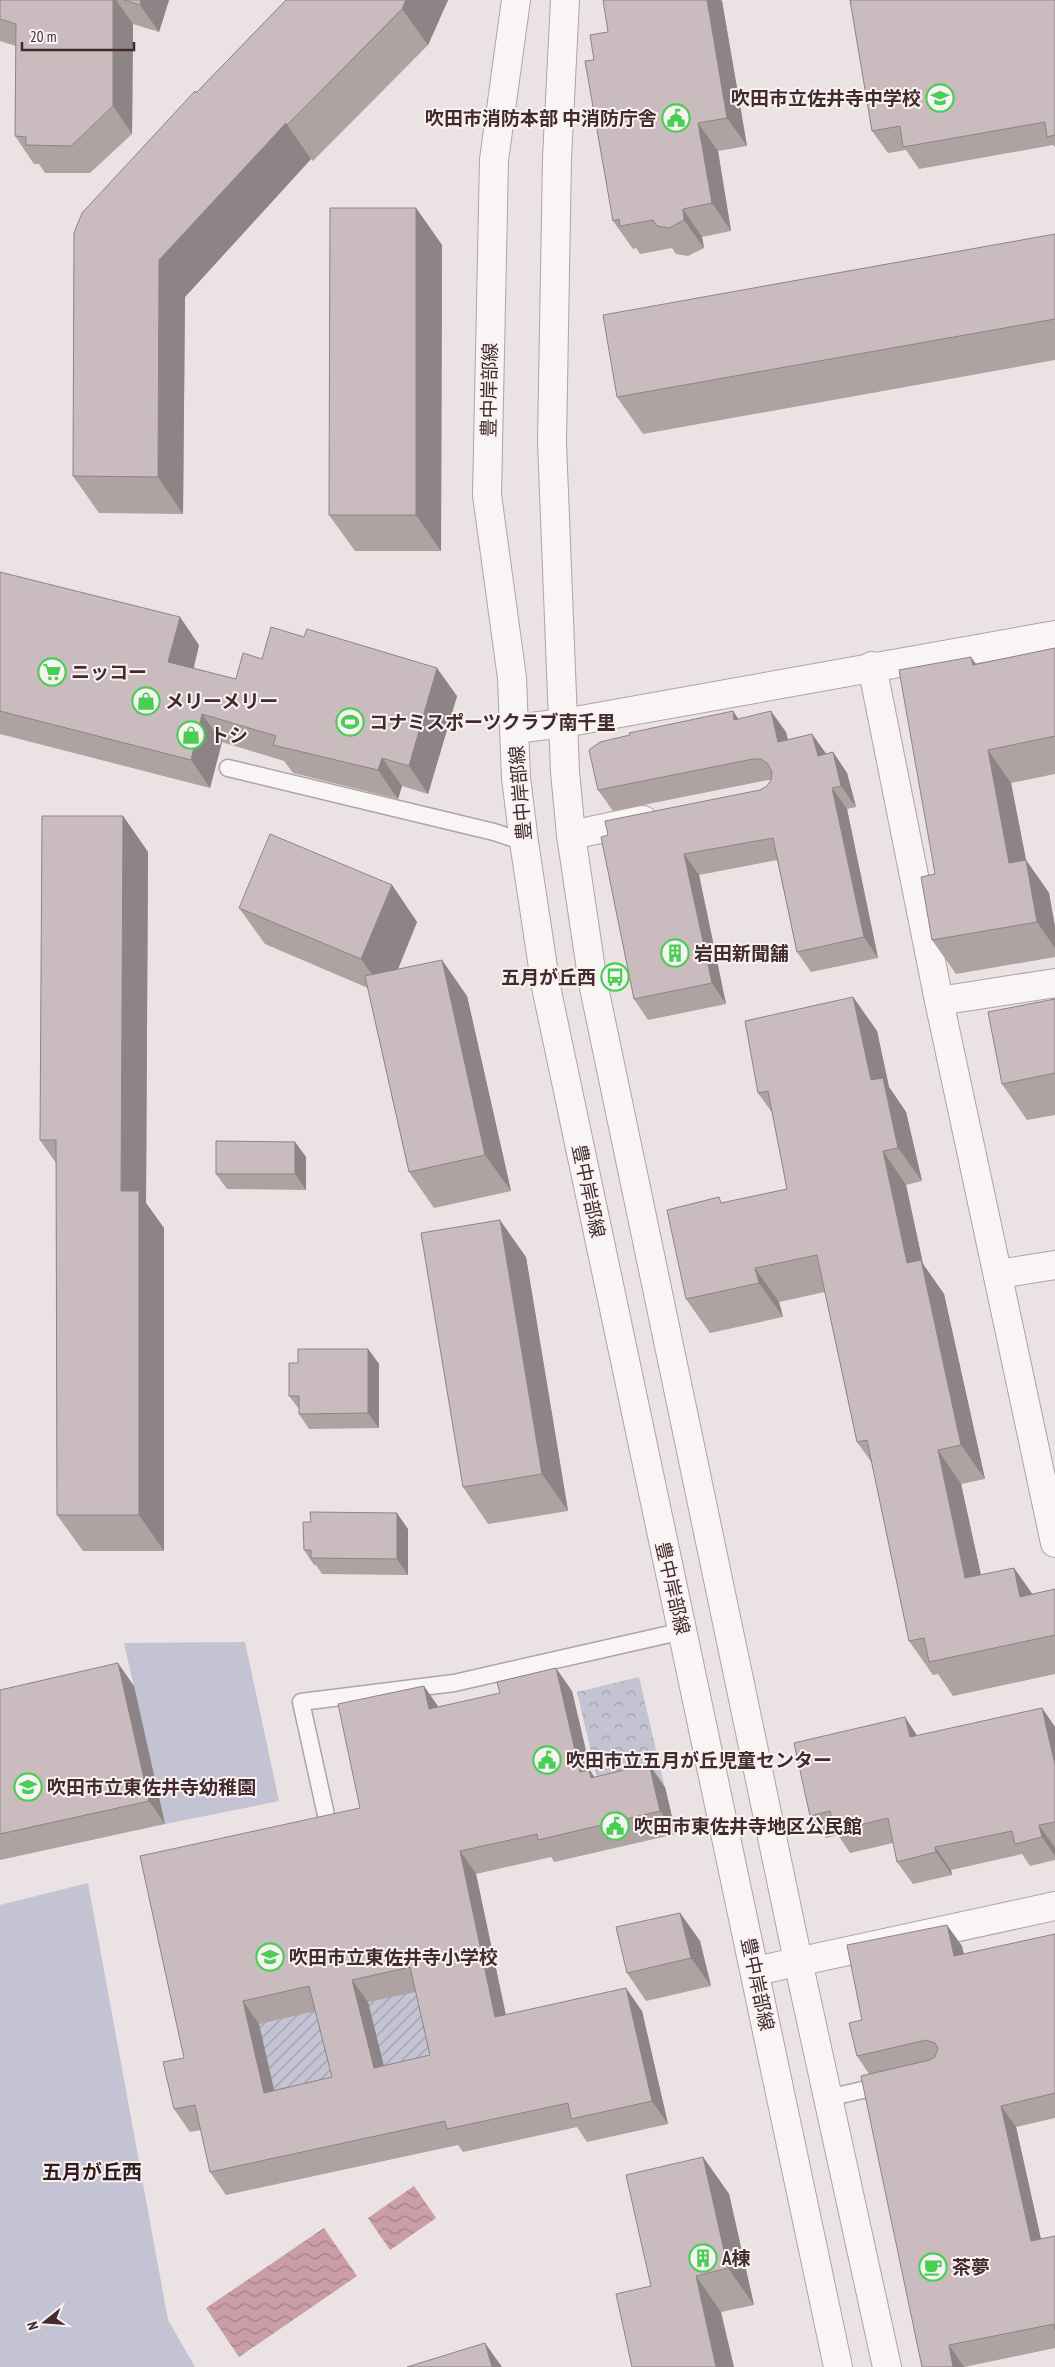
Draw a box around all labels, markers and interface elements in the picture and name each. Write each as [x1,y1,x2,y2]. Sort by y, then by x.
scale bar [22,20,135,52]
text: 20 m [30,27,56,46]
school or university icon: 吹田市立佐井寺中学校 [925,83,955,113]
place label: 吹田市立佐井寺中学校 [731,86,921,110]
public building icon: 吹田市消防本部 中消防庁舎 [661,103,691,133]
place label: 吹田市消防本部 中消防庁舎 [425,106,657,130]
street label: 豊中岸部線 [476,342,502,438]
supermarket icon: ニッコー [37,657,67,687]
place label: ニッコー [71,660,147,684]
shop icon: メリーメリー [131,686,161,716]
place label: メリーメリー [165,689,278,713]
sports icon: コナミスポーツクラブ南千里 [335,707,365,737]
place label: コナミスポーツクラブ南千里 [369,710,616,734]
shop icon: トシ [176,720,206,750]
place label: トシ [210,723,248,747]
street label: 豊中岸部線 [504,745,536,841]
building icon: 岩田新聞舗 [660,938,690,968]
place label: 岩田新聞舗 [694,941,789,965]
bus stop icon: 五月が丘西 [600,962,630,992]
place label: 五月が丘西 [501,965,596,989]
street label: 豊中岸部線 [567,1142,611,1240]
street label: 豊中岸部線 [651,1539,695,1637]
public building icon: 吹田市立五月が丘児童センター [532,1745,562,1775]
place label: 吹田市立五月が丘児童センター [566,1748,832,1772]
school or university icon: 吹田市立東佐井寺幼稚園 [13,1772,43,1802]
place label: 吹田市立東佐井寺幼稚園 [47,1775,256,1799]
public building icon: 吹田市東佐井寺地区公民館 [600,1811,630,1841]
place label: 吹田市東佐井寺地区公民館 [634,1814,862,1838]
street label: 豊中岸部線 [736,1935,780,2033]
school or university icon: 吹田市立東佐井寺小学校 [255,1942,285,1972]
place label: 吹田市立東佐井寺小学校 [289,1945,498,1969]
district label: 五月が丘西 [42,2159,142,2185]
building icon: A棟 [688,2243,718,2273]
place label: A棟 [721,2246,751,2270]
cafe icon: 茶夢 [918,2252,948,2282]
place label: 茶夢 [952,2255,990,2279]
north arrow [20,2297,70,2347]
text: N [23,2320,42,2332]

